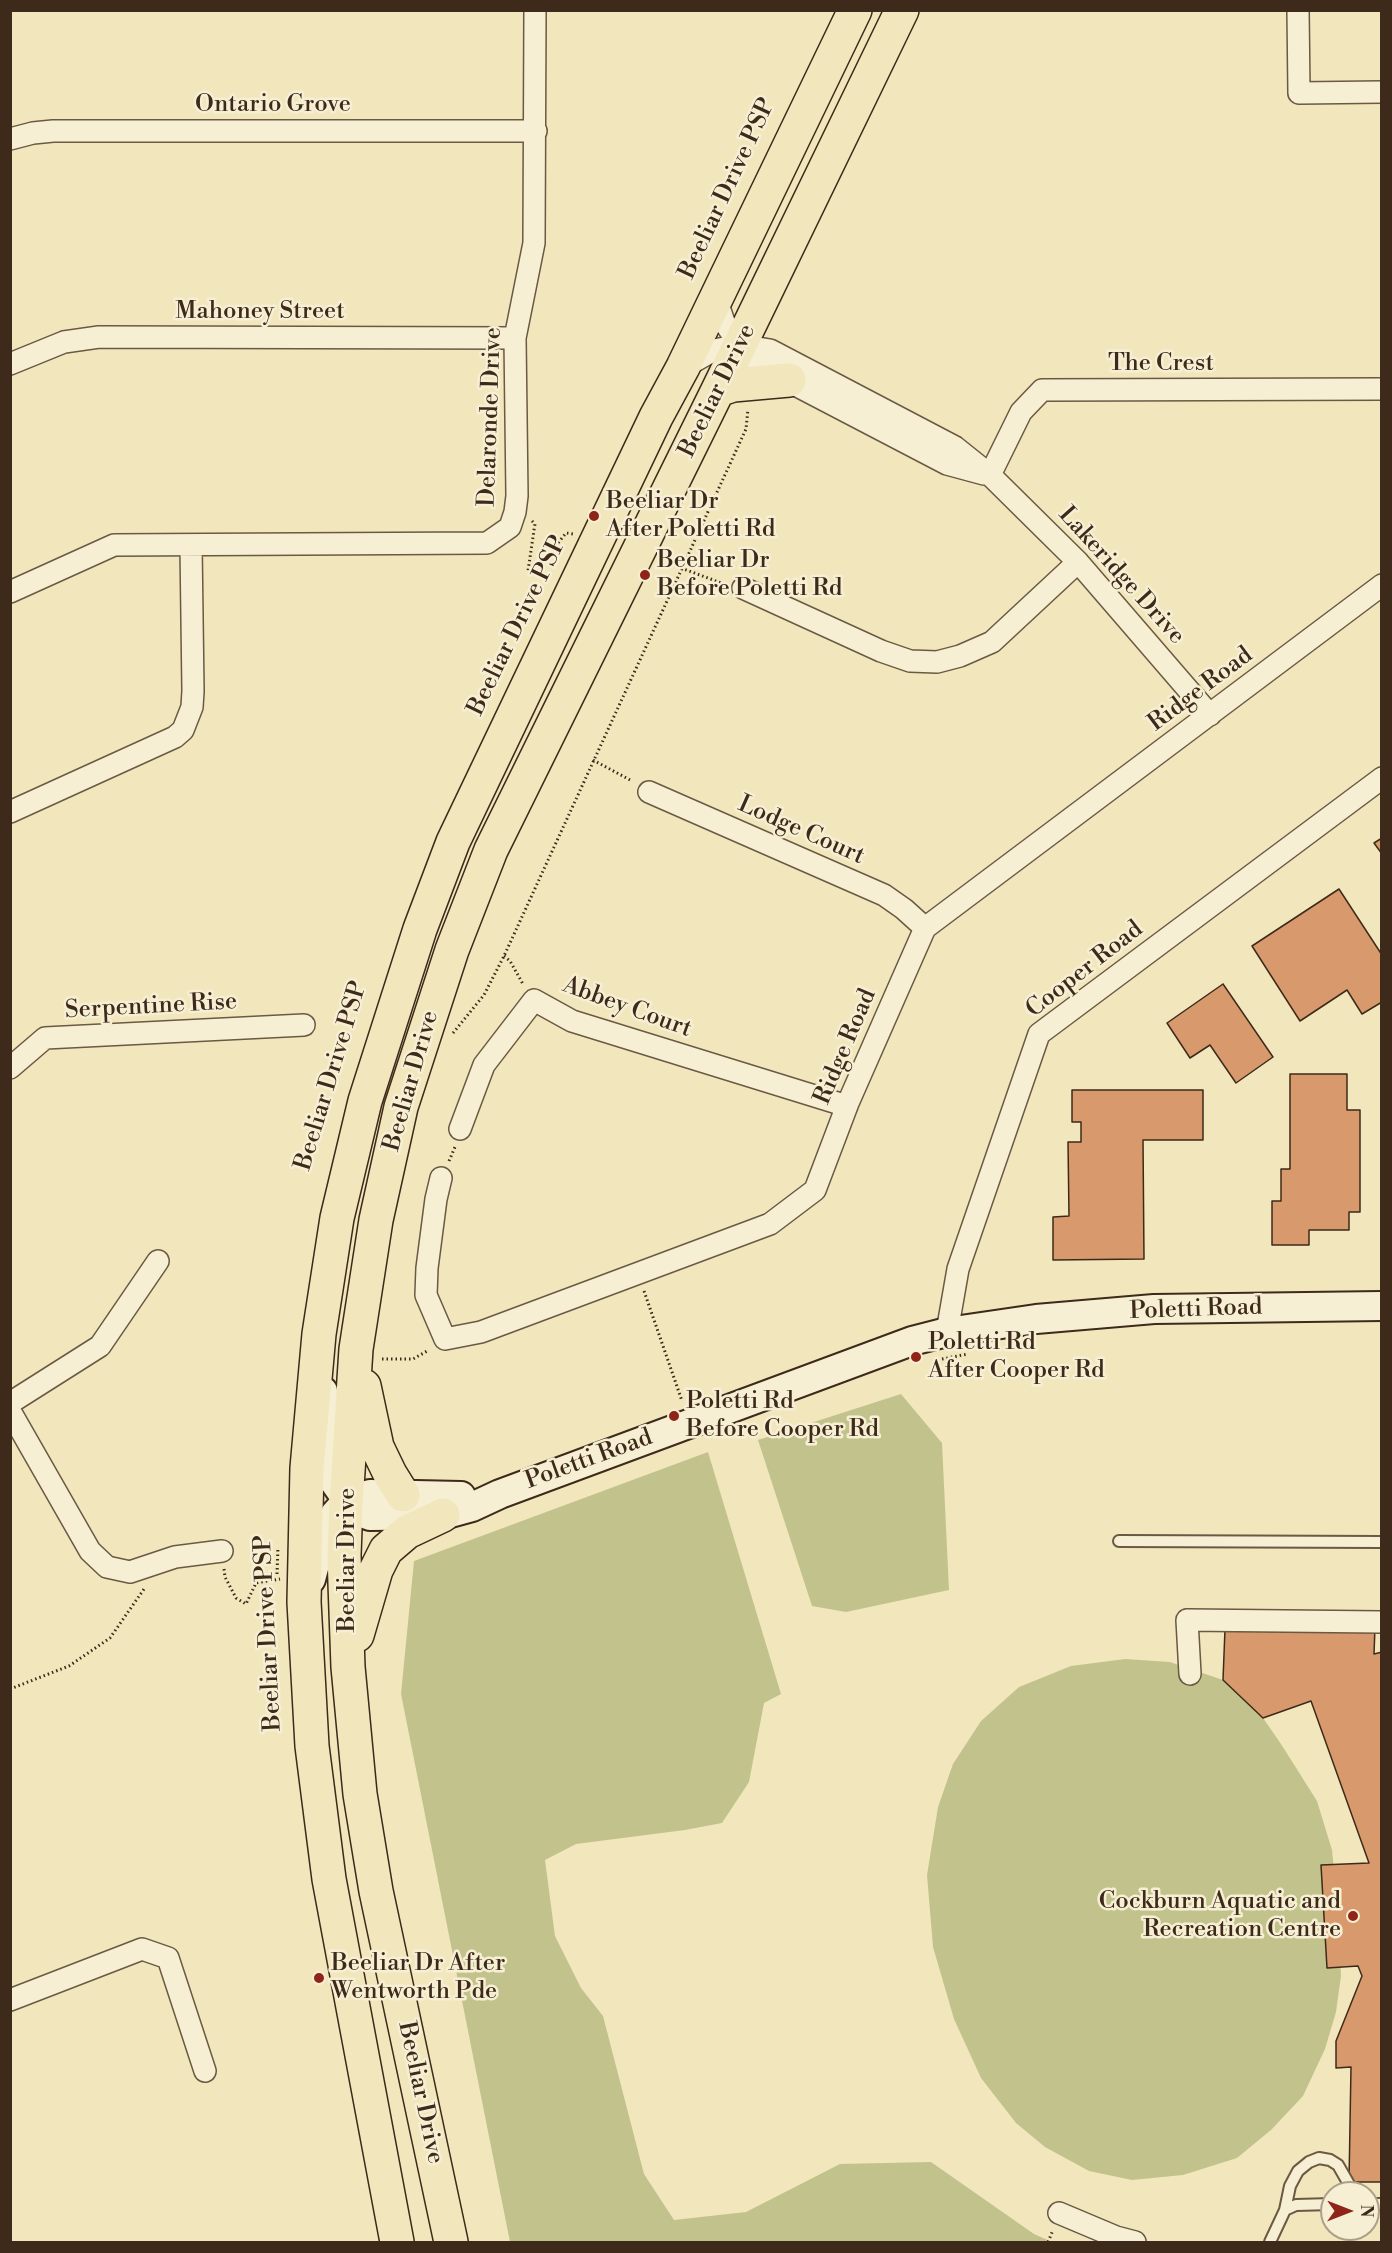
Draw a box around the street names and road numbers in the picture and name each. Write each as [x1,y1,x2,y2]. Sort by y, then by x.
street label: Ontario Grove [195,91,351,119]
street label: Beeliar Drive PSP [673,94,783,284]
street label: Mahoney Street [175,298,345,326]
street label: Beeliar Drive [673,320,763,462]
street label: Delaronde Drive [473,327,509,507]
street label: The Crest [1108,350,1214,378]
street label: Lakeridge Drive [1052,501,1190,651]
street label: Beeliar Drive PSP [462,531,574,721]
street label: Ridge Road [1143,641,1259,739]
street label: Lodge Court [733,790,869,872]
street label: Cooper Road [1021,915,1149,1025]
street label: Abbey Court [559,971,695,1045]
street label: Beeliar Drive PSP [290,978,374,1174]
street label: Ridge Road [809,985,883,1109]
street label: Serpentine Rise [64,988,238,1026]
street label: Beeliar Drive [378,1007,446,1155]
street label: Poletti Road [1129,1293,1263,1327]
street label: Poletti Road [522,1424,656,1496]
street label: Beeliar Drive [334,1488,362,1632]
street label: Beeliar Drive PSP [249,1534,289,1732]
street label: Beeliar Drive [391,2019,449,2167]

